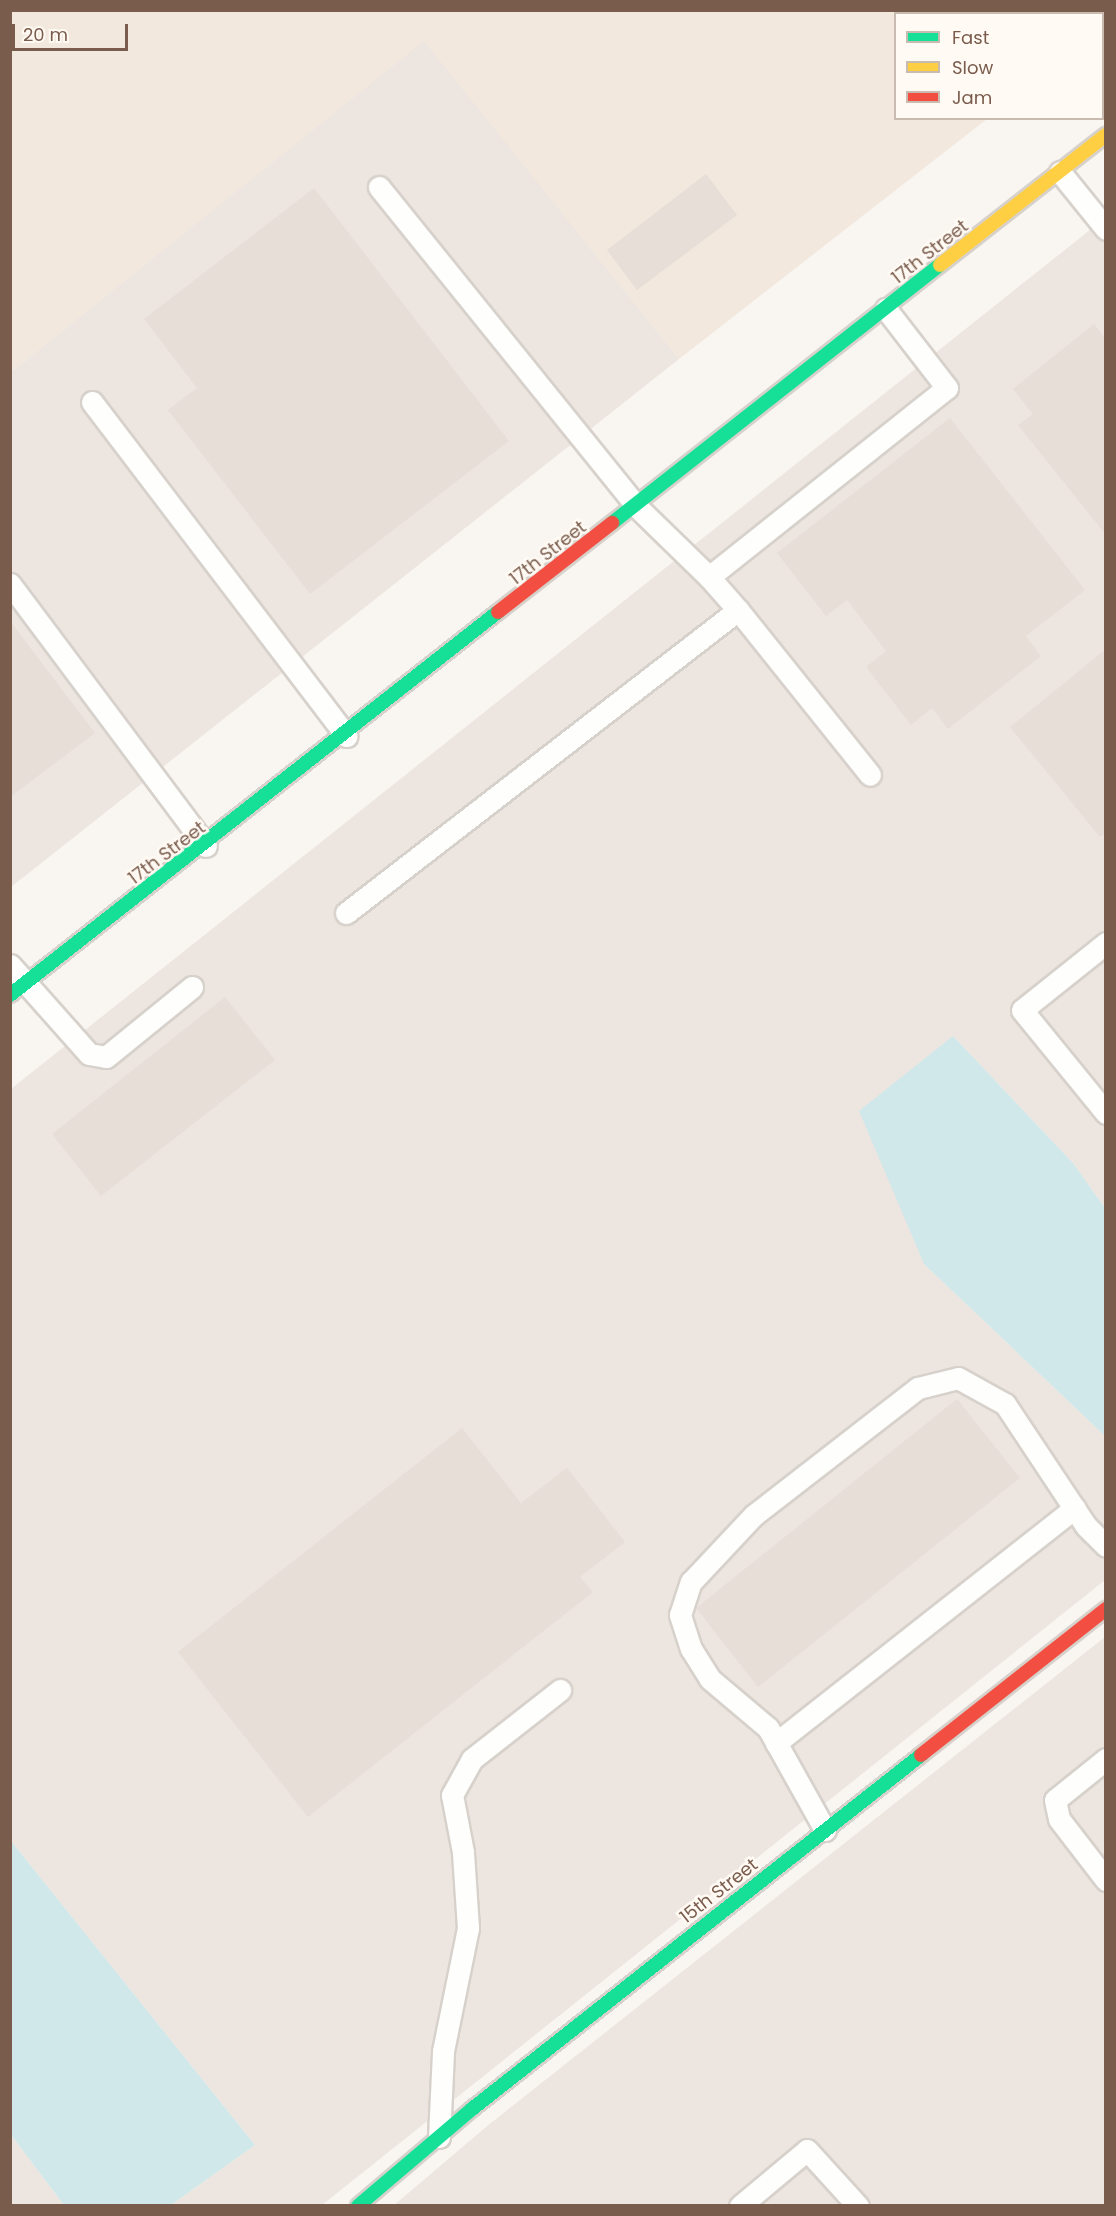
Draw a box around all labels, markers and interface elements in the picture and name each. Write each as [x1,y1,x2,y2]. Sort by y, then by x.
scale bar [15,12,130,50]
legend [894,12,1104,120]
text: 20 m [23,22,68,47]
text: Fast [952,25,989,50]
text: Slow [952,55,993,80]
text: Jam [952,85,992,110]
street label: 17th Street [887,215,973,289]
street label: 17th Street [505,516,591,590]
street label: 17th Street [124,817,210,889]
street label: 15th Street [676,1854,762,1928]

